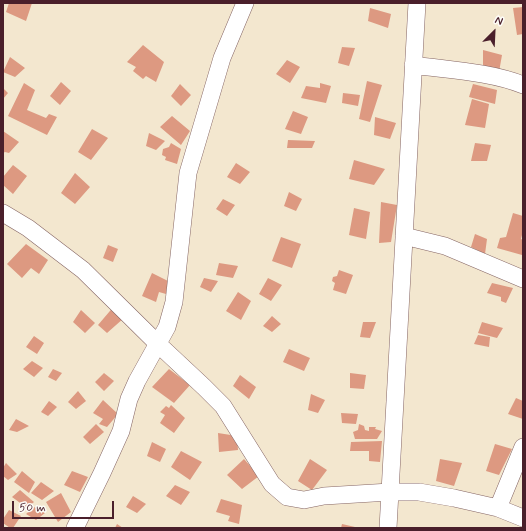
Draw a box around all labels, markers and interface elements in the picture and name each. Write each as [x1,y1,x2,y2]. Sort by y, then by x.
north arrow [474,12,514,52]
text: N [493,13,505,29]
scale bar [14,493,116,519]
text: 50 m [19,500,46,516]

